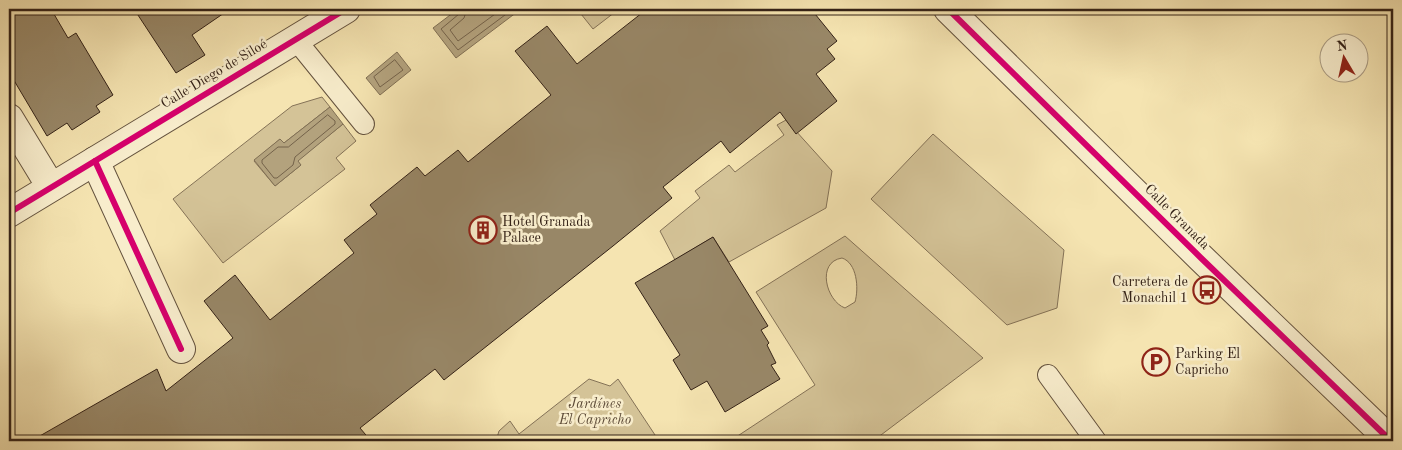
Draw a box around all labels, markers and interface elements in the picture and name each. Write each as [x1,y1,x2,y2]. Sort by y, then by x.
north arrow [1320,32,1370,82]
street label: Calle Diego de Siloé [159,37,269,111]
text: N [1336,38,1349,54]
street label: Calle Granada [1142,182,1212,252]
building icon: Hotel Granada Palace [468,215,498,245]
place label: Hotel Granada Palace [502,215,591,245]
place label: Carretera de Monachil 1 [1112,275,1188,305]
bus stop icon: Carretera de Monachil 1 [1192,275,1222,305]
parking icon: Parking El Capricho [1141,347,1171,377]
place label: Parking El Capricho [1175,347,1240,377]
park label: Jardínes El Capricho [558,397,631,428]

